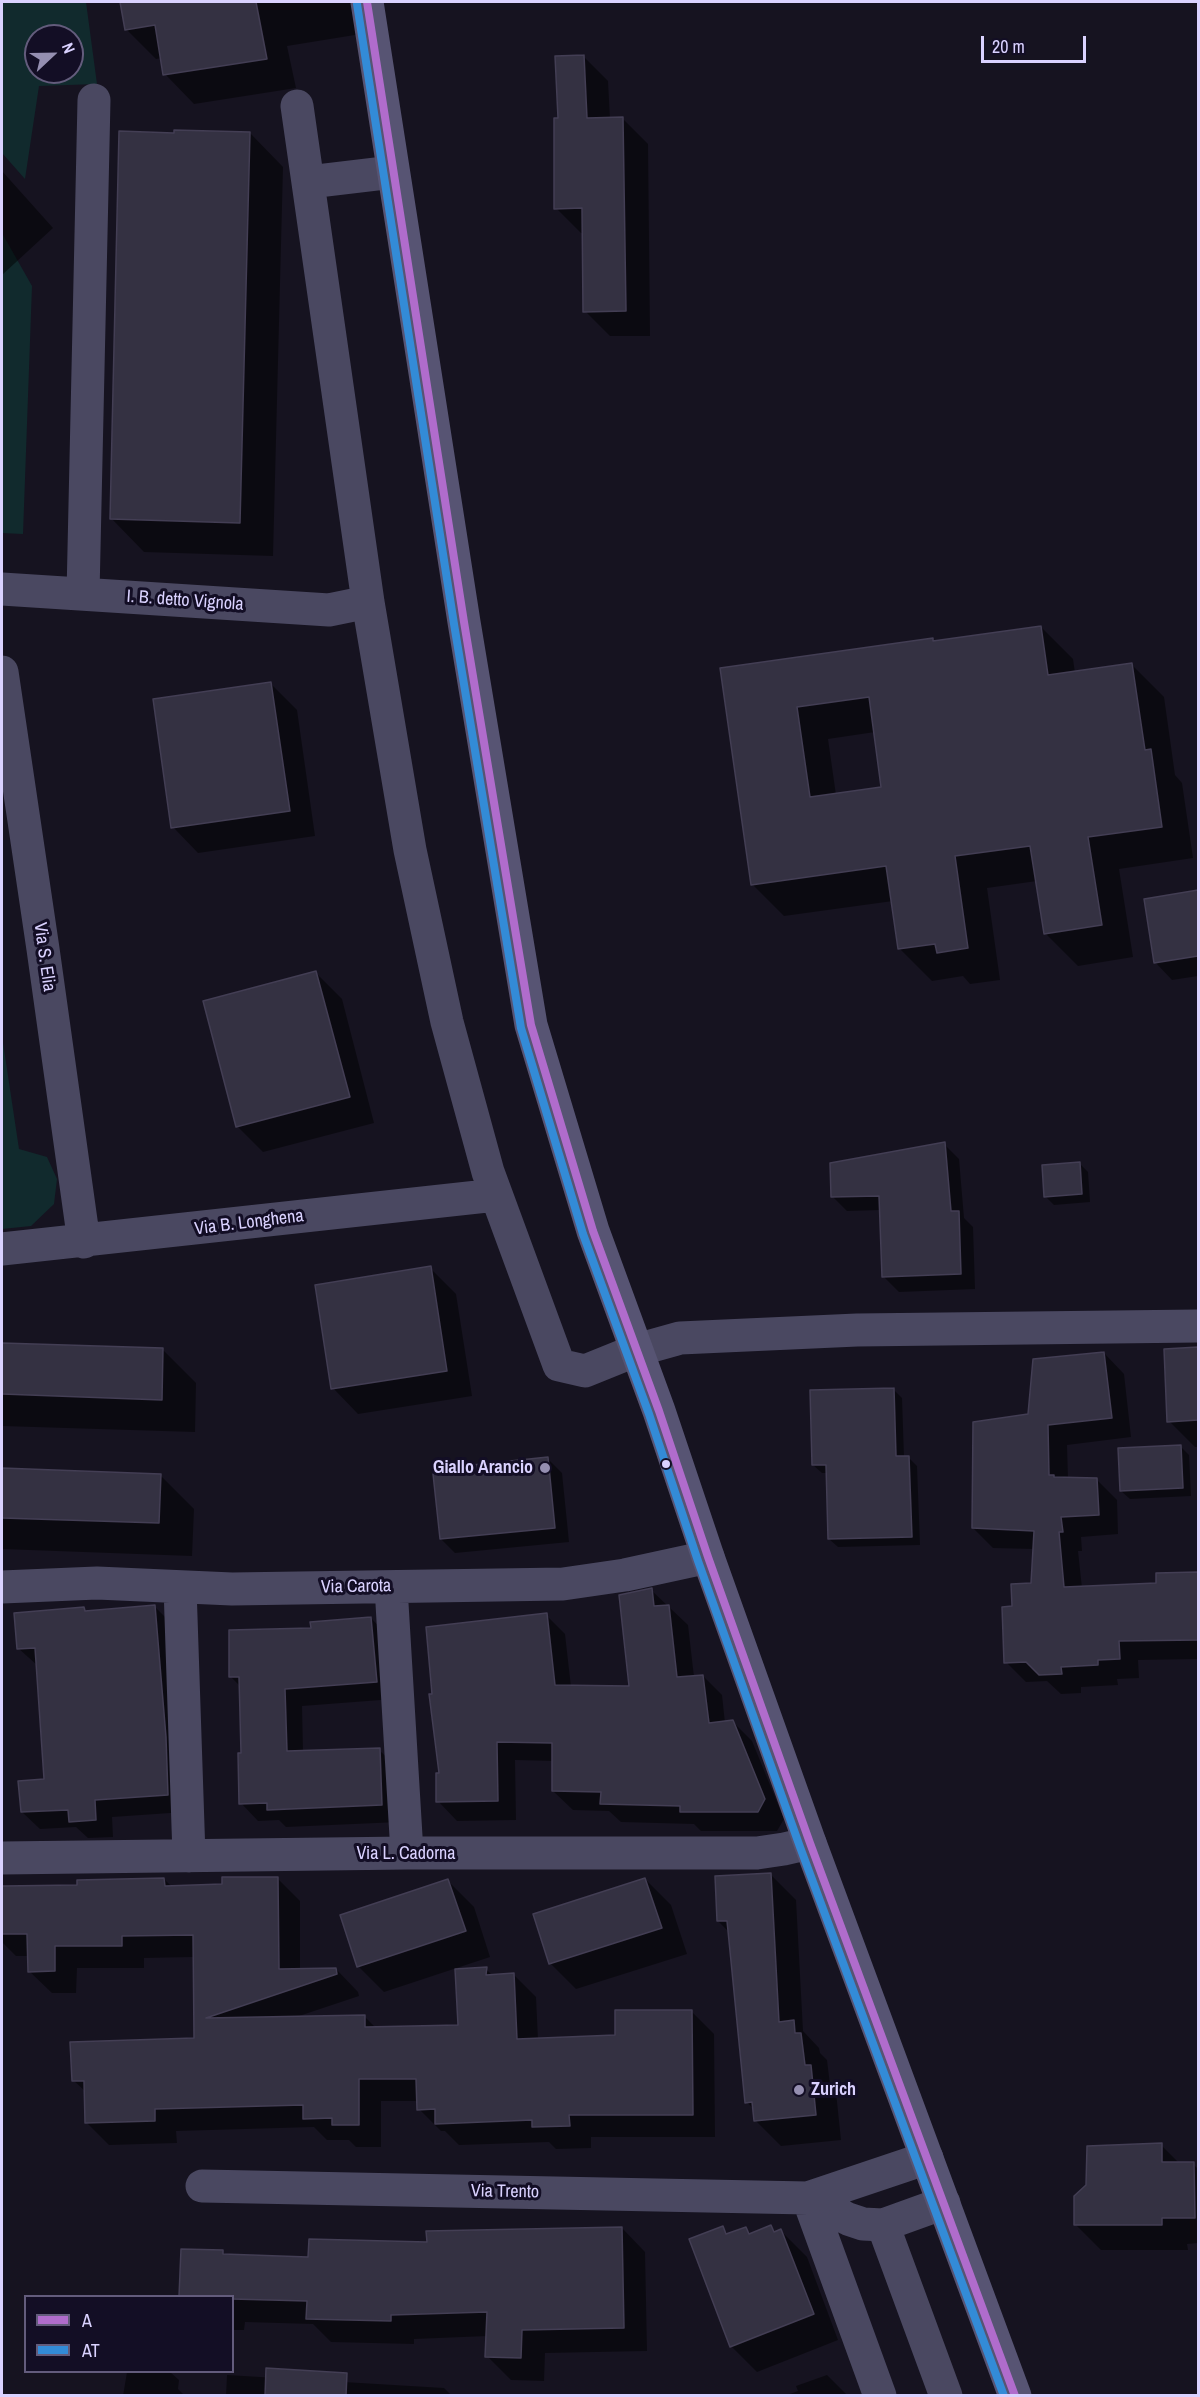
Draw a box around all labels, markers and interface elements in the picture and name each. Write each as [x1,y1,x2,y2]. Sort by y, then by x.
north arrow [24,24,84,84]
scale bar [984,24,1089,62]
text: 20 m [992,34,1025,59]
text: N [57,39,81,57]
street label: I. B. detto Vignola [126,586,244,616]
street label: Via S. Elia [28,921,60,993]
street label: Via B. Longhena [193,1206,305,1240]
place label: Giallo Arancio [433,1457,533,1479]
unlabelled marker [660,1458,672,1470]
marker: Giallo Arancio [538,1461,552,1475]
street label: Via Carota [321,1576,391,1598]
street label: Via L. Cadorna [356,1843,456,1865]
place label: Zurich [811,2079,856,2101]
marker: Zurich [792,2083,806,2097]
street label: Via Trento [471,2181,539,2203]
legend [24,2295,234,2373]
text: A [82,2308,92,2333]
text: AT [82,2338,100,2363]

